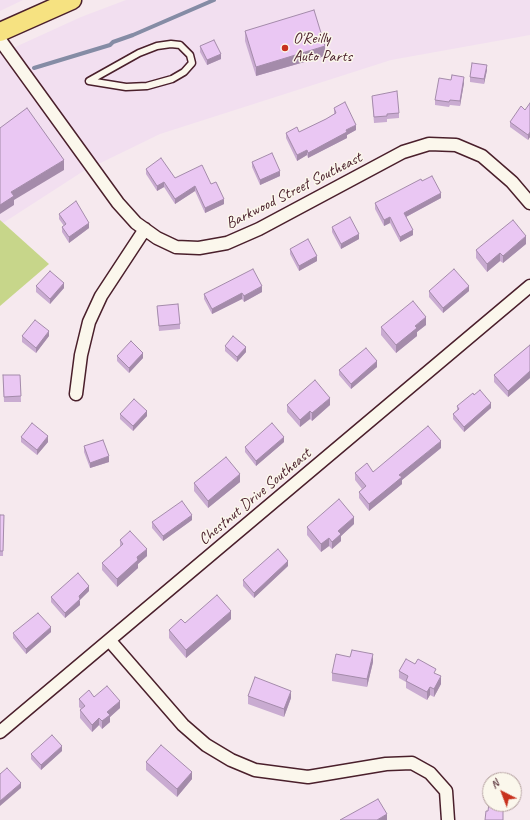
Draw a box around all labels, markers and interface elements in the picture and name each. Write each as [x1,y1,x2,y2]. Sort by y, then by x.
place label: O'Reilly Auto Parts [293,29,352,67]
marker: O'Reilly Auto Parts [280,43,290,53]
street label: Barkwood Street Southeast [223,148,365,234]
street label: Chestnut Drive Southeast [195,444,315,550]
north arrow [482,772,522,812]
text: N [487,776,502,791]

